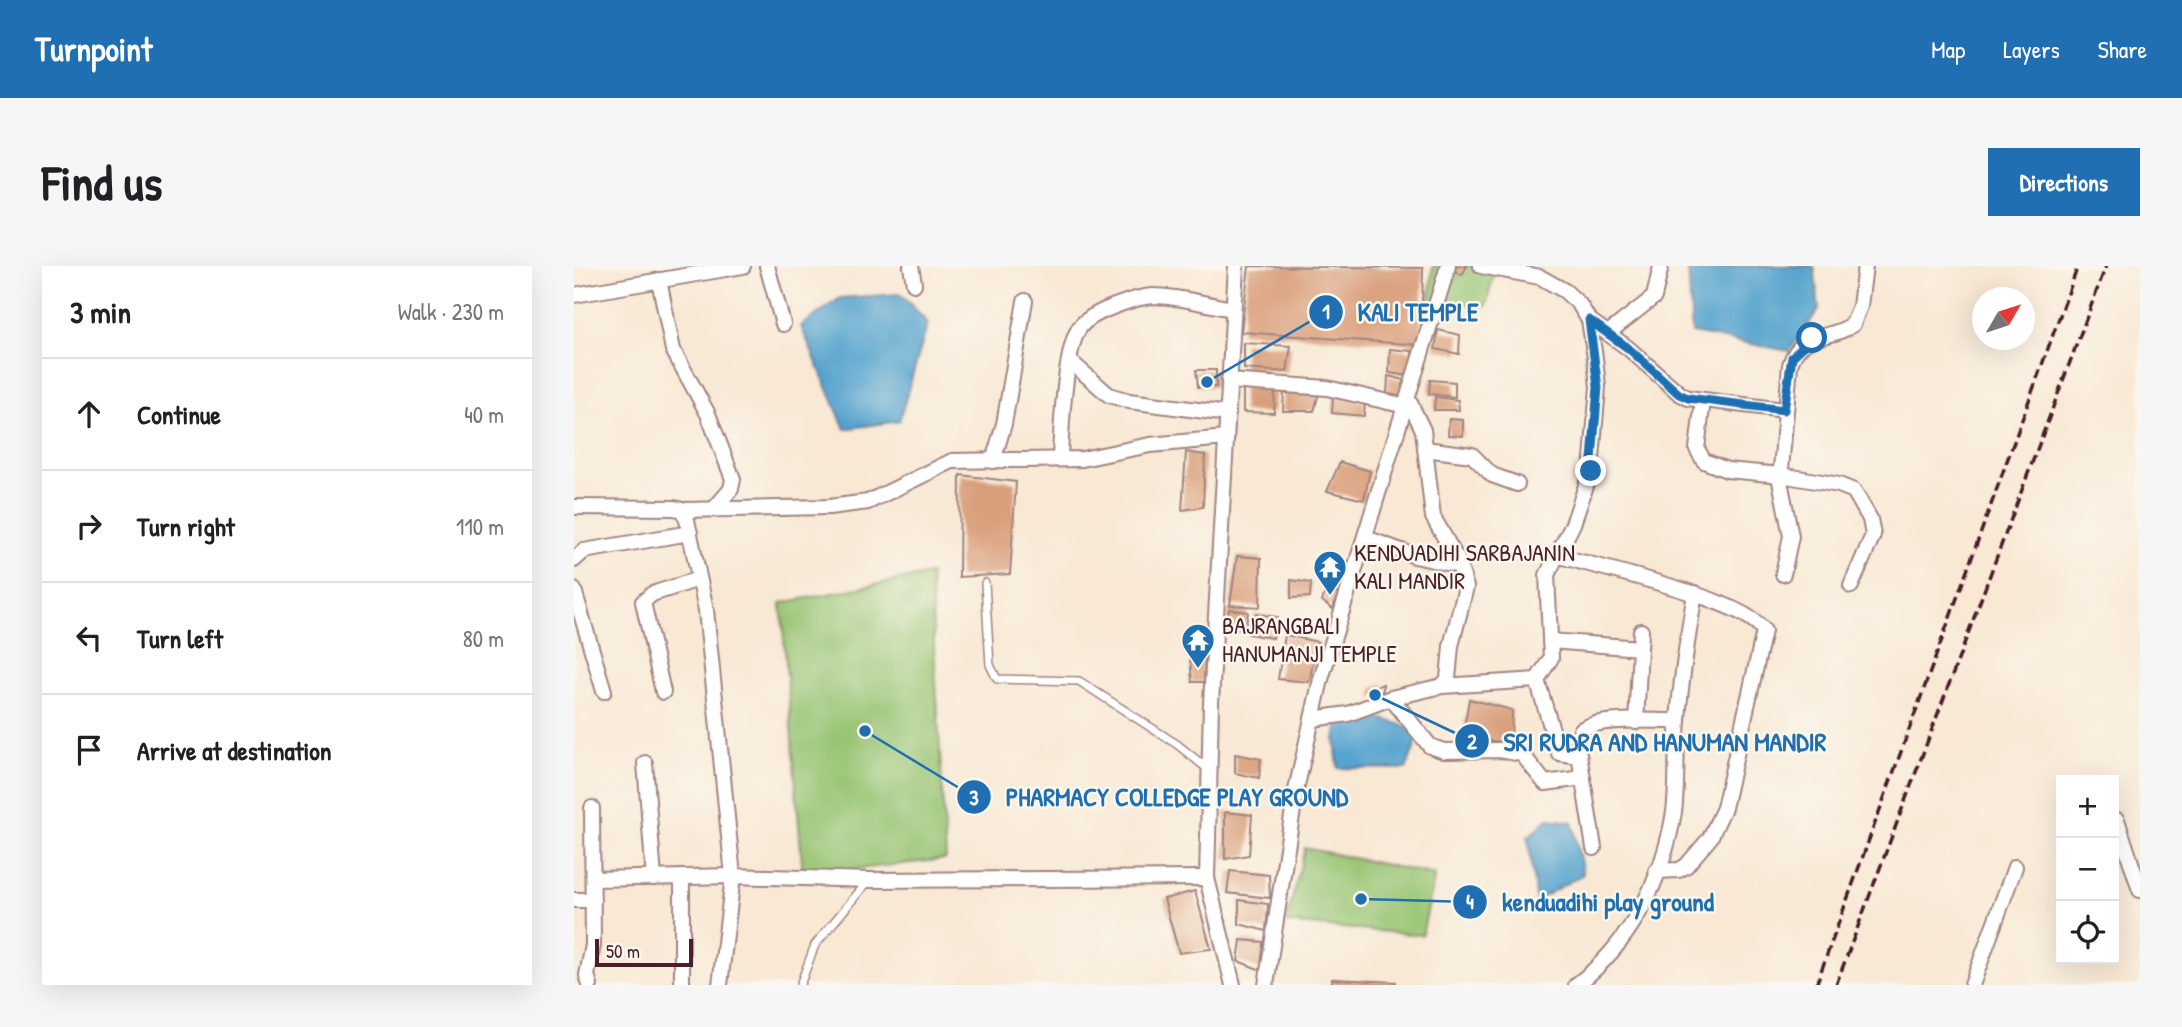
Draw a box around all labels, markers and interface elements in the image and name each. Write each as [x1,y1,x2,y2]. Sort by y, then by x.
text: Turnpoint [35,27,152,71]
text: Map [1931,33,1965,65]
text: Layers [2003,33,2060,65]
text: Share [2098,33,2147,65]
button: Directions [1988,148,2140,216]
text: Find us [42,149,162,215]
north arrow [1972,287,2035,350]
callout: KALI TEMPLE [1308,289,1492,336]
text: 3 min [70,292,131,332]
text: KALI TEMPLE [1358,294,1479,329]
text: Walk · 230 m [398,296,504,327]
text: 1 [1322,297,1330,326]
route start [1796,322,1827,353]
icon: ahead [70,395,108,433]
text: Continue [137,397,221,432]
text: 40 m [464,399,504,430]
route end [1575,455,1606,486]
icon: right [70,507,108,545]
text: Turn right [137,509,235,544]
text: 110 m [456,511,504,542]
place label: KENDUADIHI SARBAJANIN KALI MANDIR [1354,536,1575,596]
temple icon: KENDUADIHI SARBAJANIN KALI MANDIR [1311,548,1349,597]
place label: BAJRANGBALI HANUMANJI TEMPLE [1222,609,1397,669]
icon: left [70,619,108,657]
text: Turn left [137,621,223,656]
temple icon: BAJRANGBALI HANUMANJI TEMPLE [1179,621,1217,670]
text: 80 m [463,623,504,654]
callout: SRI RUDRA AND HANUMAN MANDIR [1454,718,1840,765]
text: SRI RUDRA AND HANUMAN MANDIR [1504,724,1827,759]
text: 2 [1467,727,1477,756]
icon: arrive [70,731,108,769]
text: Arrive at destination [137,733,332,768]
callout: PHARMACY COLLEDGE PLAY GROUND [957,774,1362,821]
map controls [2056,775,2119,964]
button: + [2056,775,2119,838]
text: PHARMACY COLLEDGE PLAY GROUND [1006,779,1349,814]
text: 3 [969,783,979,812]
button: − [2056,838,2119,901]
callout: kenduadihi play ground [1453,878,1728,925]
text: kenduadihi play ground [1502,884,1715,920]
text: 4 [1466,887,1474,916]
button: locate [2056,901,2119,964]
scale bar [595,936,693,968]
text: 50 m [606,938,640,964]

